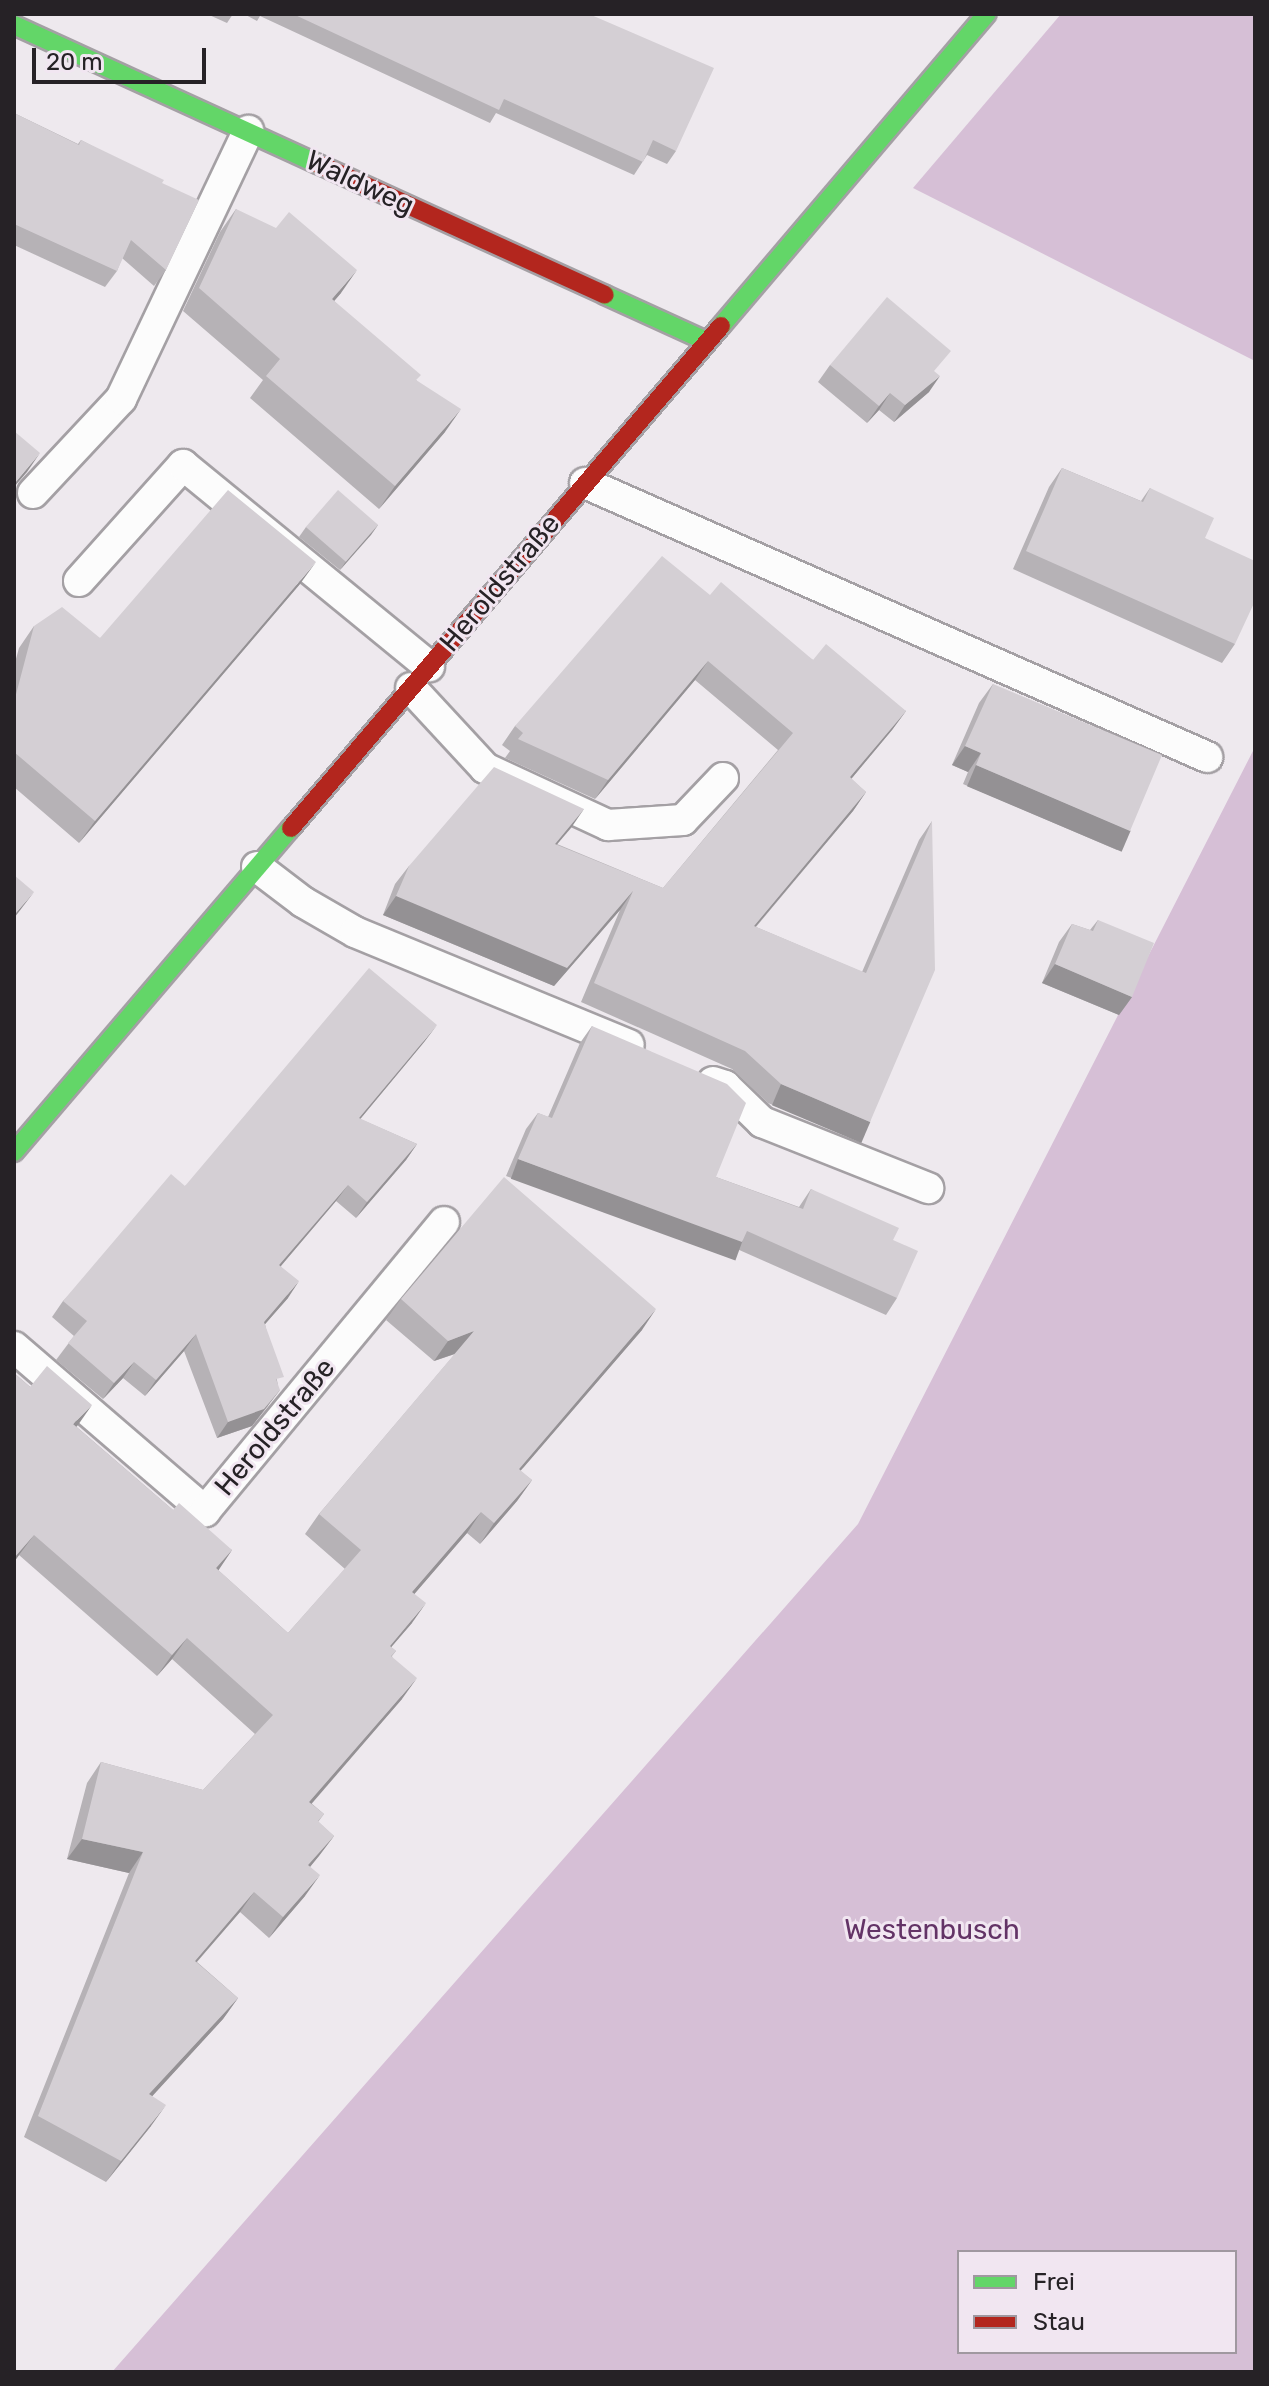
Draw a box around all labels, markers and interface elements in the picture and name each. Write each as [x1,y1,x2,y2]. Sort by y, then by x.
scale bar [36,32,210,82]
text: 20 m [46,48,103,76]
street label: Waldweg [301,143,419,223]
street label: Heroldstraße [433,508,567,658]
street label: Heroldstraße [208,1352,342,1502]
park label: Westenbusch [844,1913,1020,1947]
legend [957,2250,1237,2354]
text: Frei [1033,2268,1075,2296]
text: Stau [1033,2308,1085,2336]

